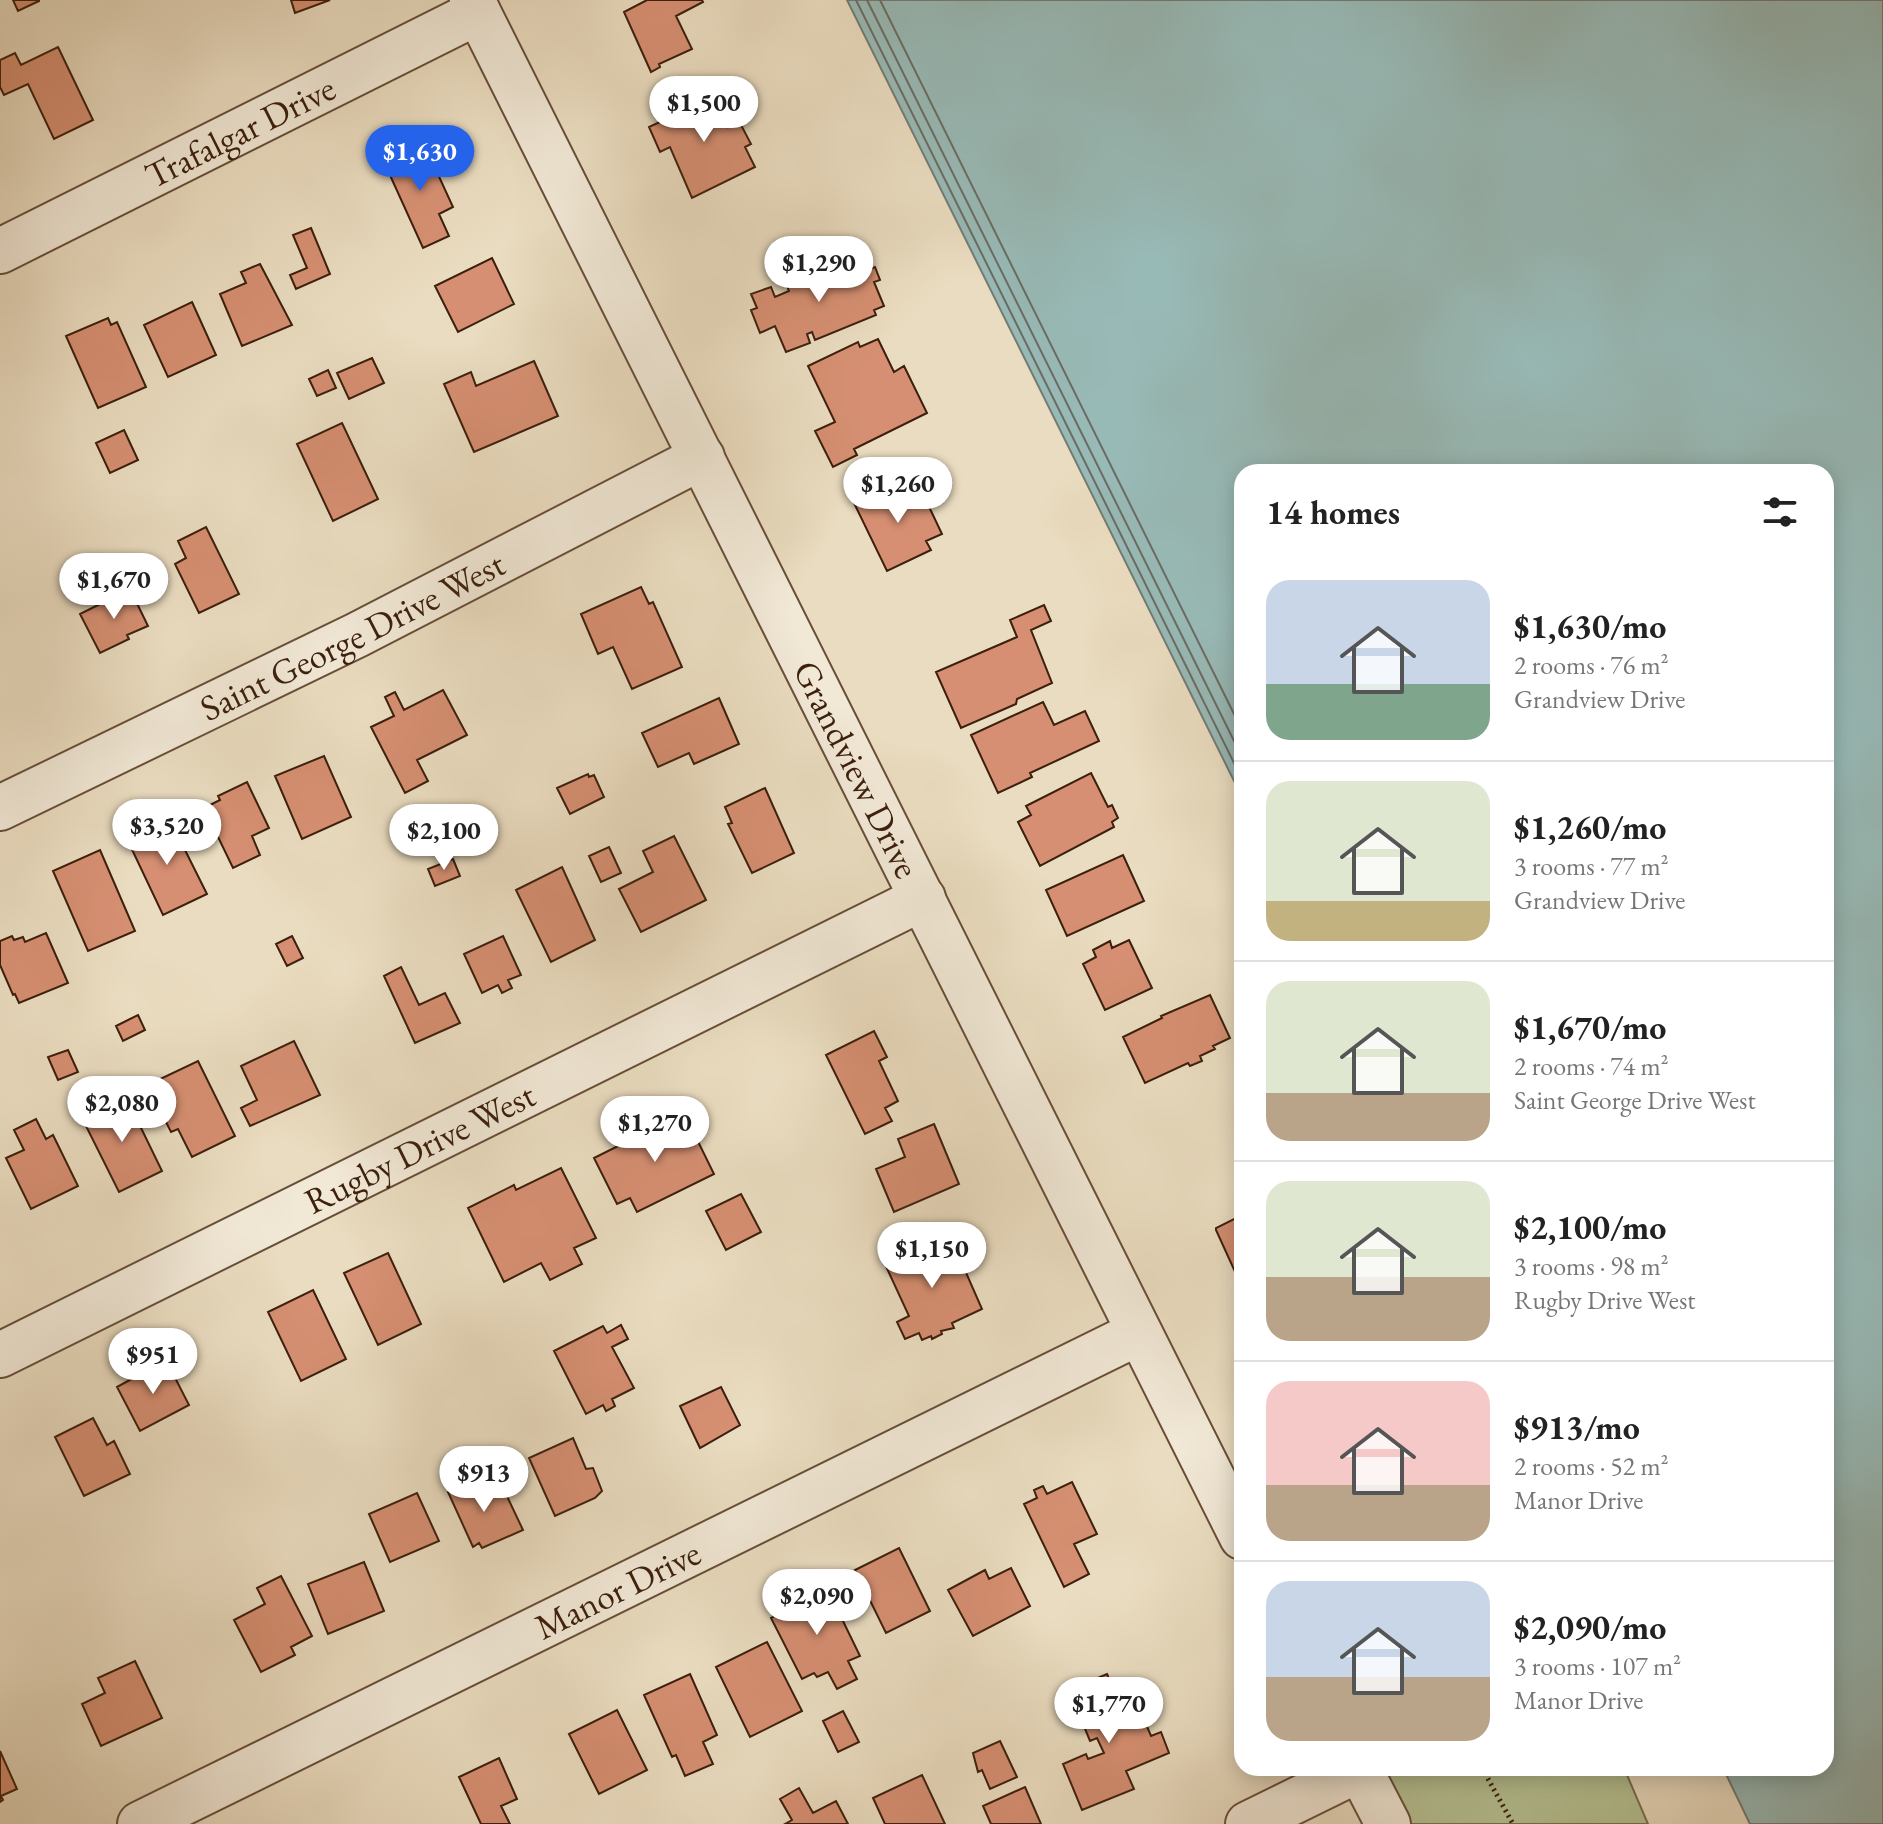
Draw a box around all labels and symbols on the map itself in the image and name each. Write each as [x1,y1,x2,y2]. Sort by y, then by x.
street label: Trafalgar Drive [137,64,343,199]
pin: $1,500 [639,76,769,144]
pin: $1,630 [355,125,485,193]
pin: $1,290 [754,236,884,304]
pin: $1,260 [833,457,963,525]
street label: Saint George Drive West [192,540,513,732]
pin: $1,670 [49,553,179,621]
street label: Grandview Drive [783,652,931,886]
pin: $3,520 [102,799,232,867]
pin: $2,100 [379,804,509,872]
street label: Rugby Drive West [297,1071,543,1225]
pin: $2,080 [57,1076,187,1144]
pin: $1,270 [590,1096,720,1164]
pin: $1,150 [867,1222,997,1290]
pin: $951 [106,1328,200,1396]
pin: $913 [437,1446,531,1514]
street label: Manor Drive [527,1529,708,1650]
pin: $2,090 [752,1569,882,1637]
pin: $1,770 [1044,1677,1174,1745]

